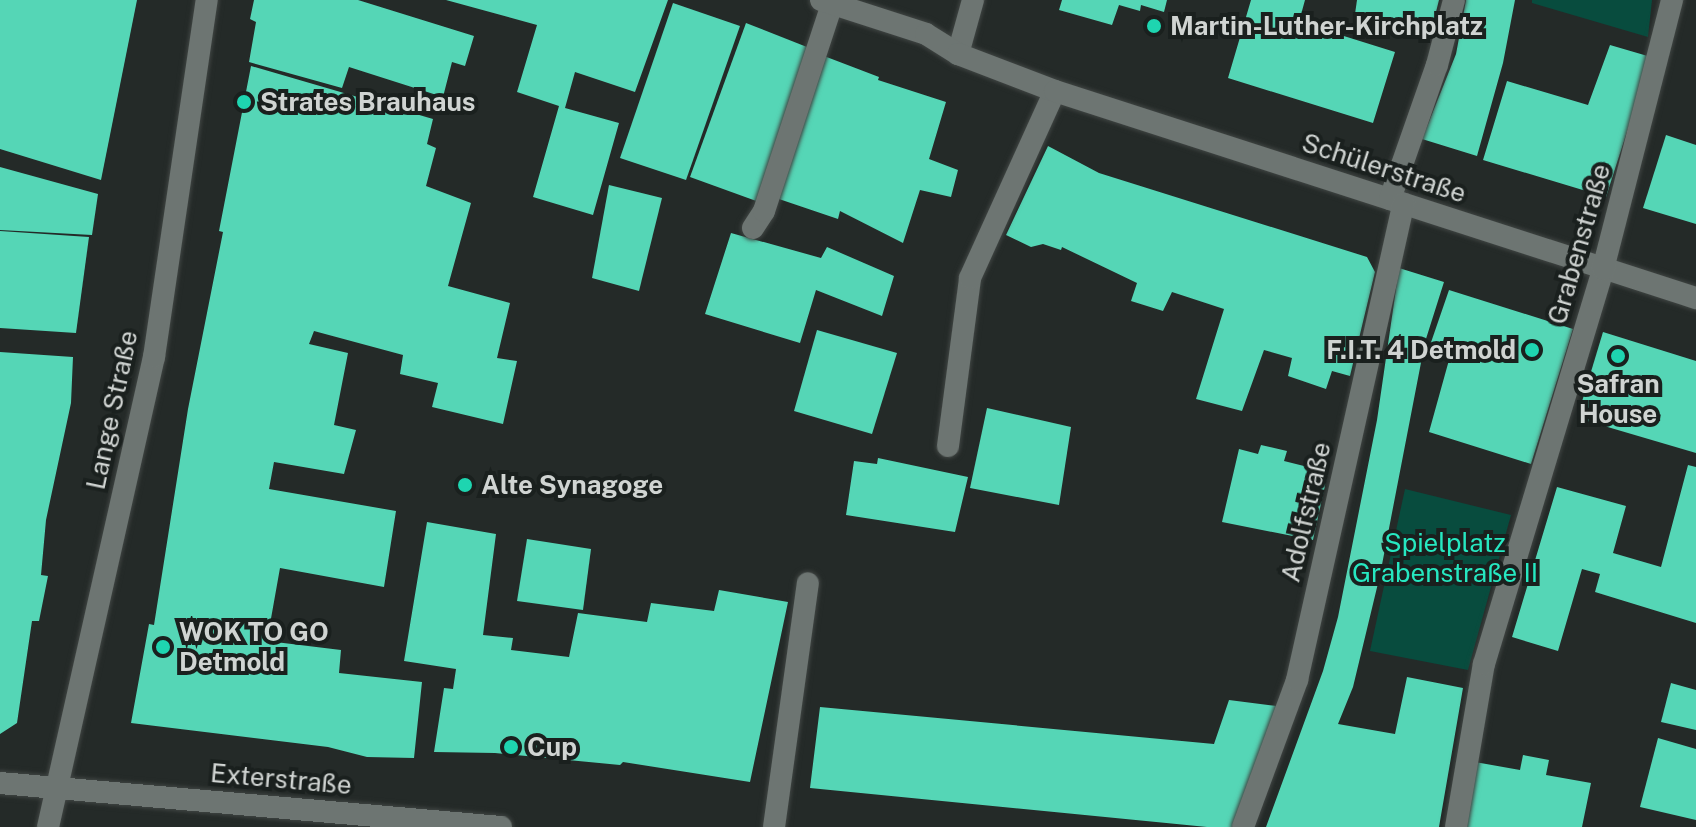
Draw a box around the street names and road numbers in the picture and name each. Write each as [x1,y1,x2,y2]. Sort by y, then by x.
street label: Schülerstraße [1298,127,1470,209]
street label: Grabenstraße [1541,160,1617,328]
street label: Lange Straße [80,328,144,492]
street label: Adolfstraße [1275,439,1337,585]
street label: Exterstraße [209,757,353,801]

